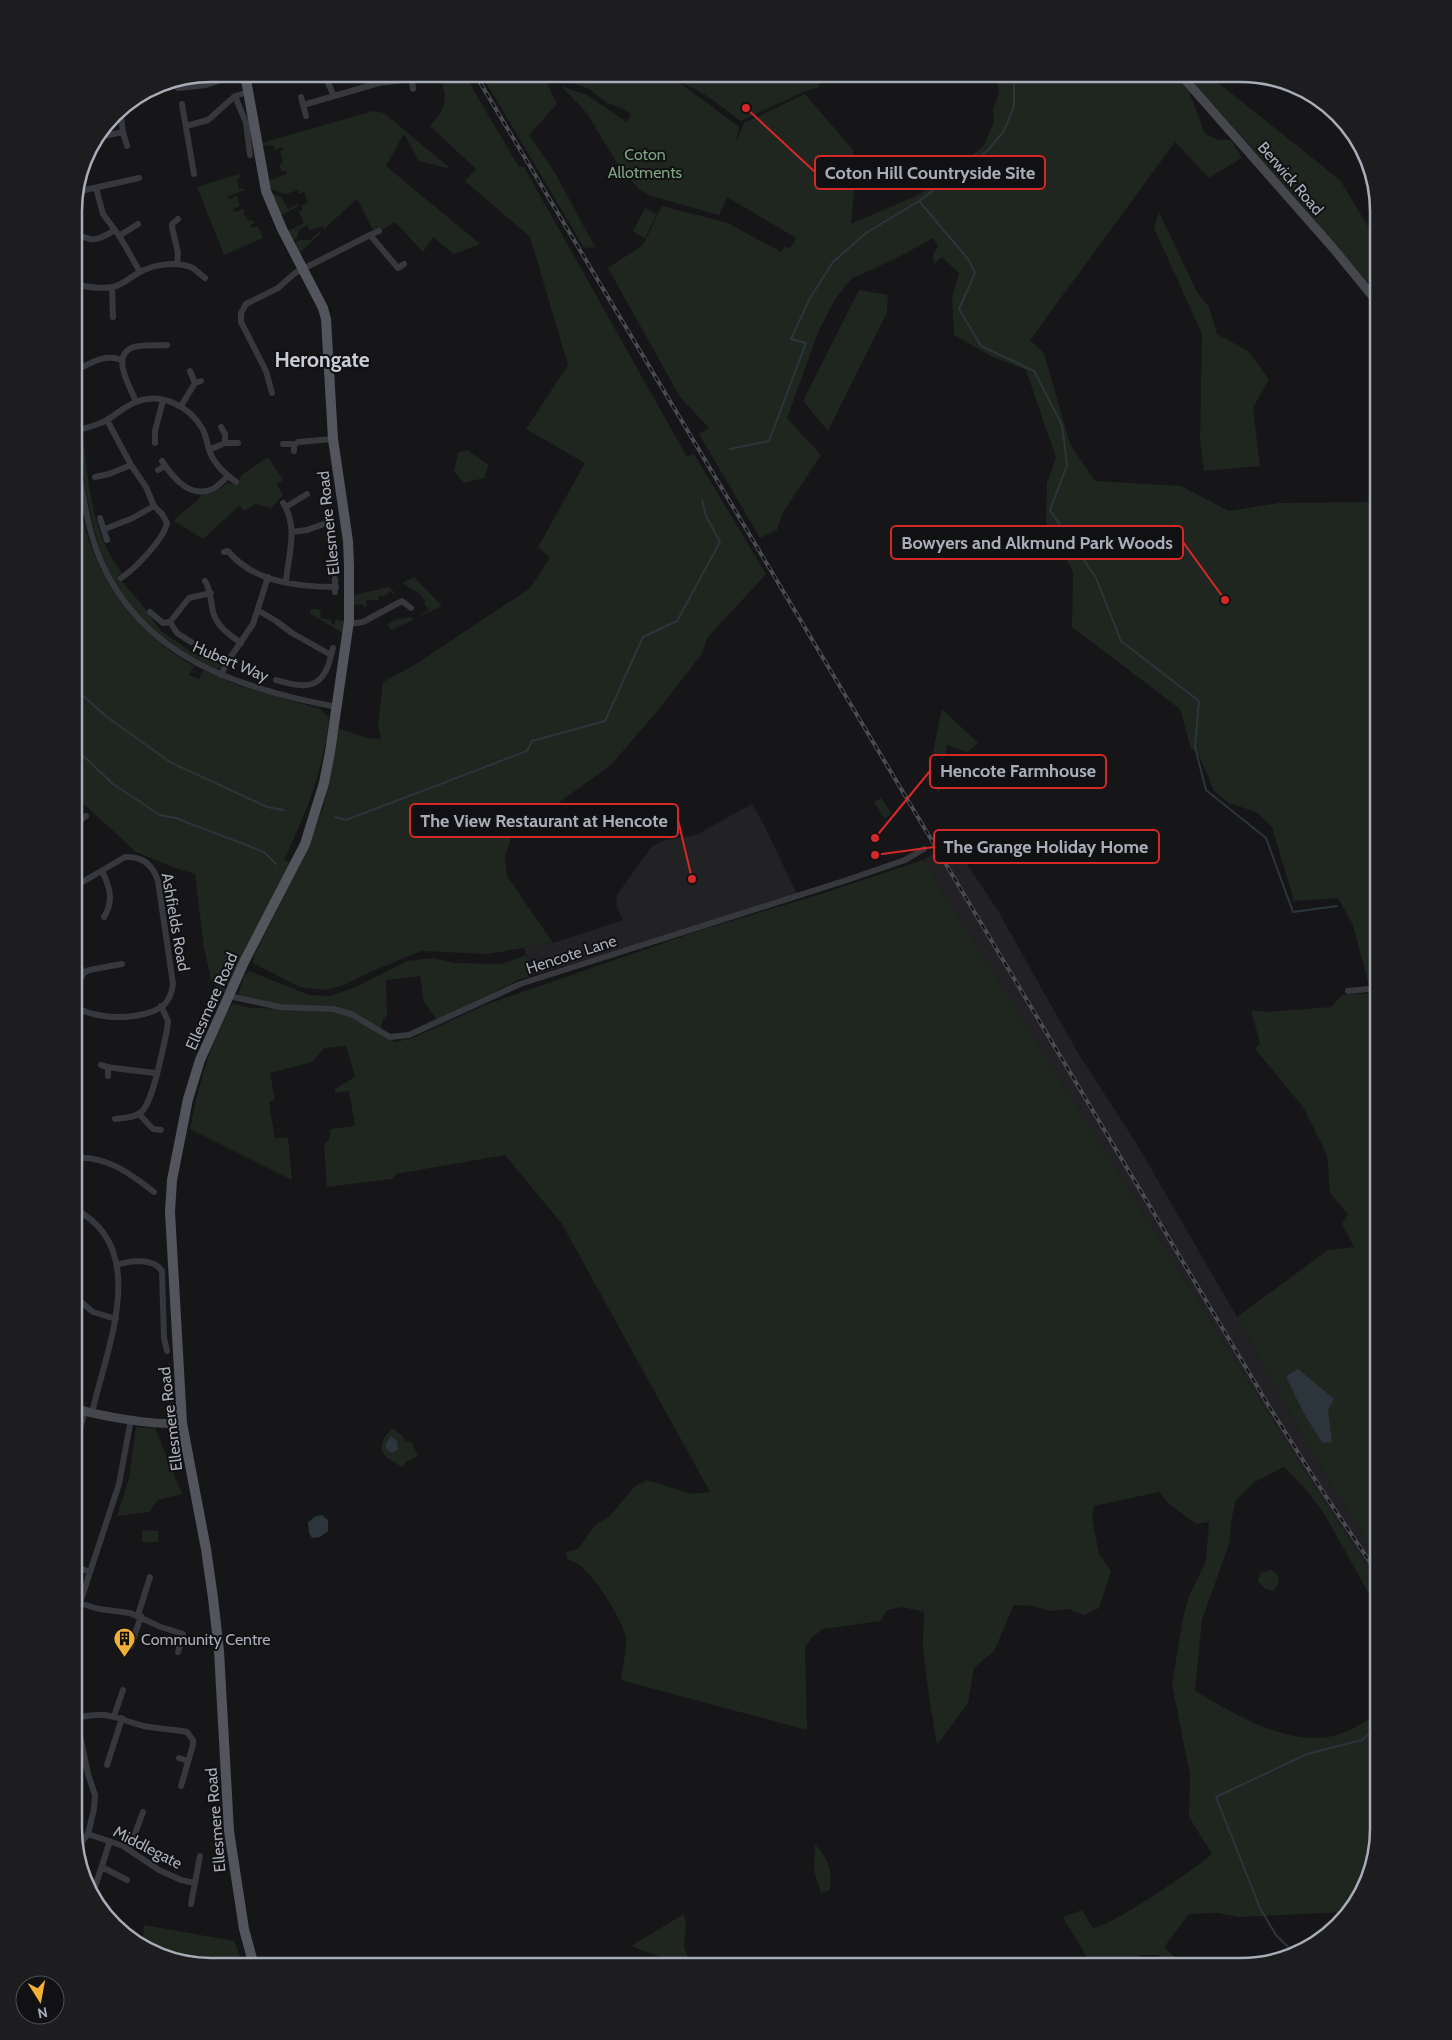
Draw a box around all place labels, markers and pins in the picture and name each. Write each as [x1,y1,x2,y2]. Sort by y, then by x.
callout: Coton Hill Countryside Site [815,156,1045,189]
callout: Bowyers and Alkmund Park Woods [891,526,1183,559]
callout: Hencote Farmhouse [930,755,1106,788]
callout: The View Restaurant at Hencote [410,804,678,837]
callout: The Grange Holiday Home [934,830,1159,863]
building icon: Community Centre [113,1627,137,1658]
place label: Community Centre [141,1630,270,1649]

